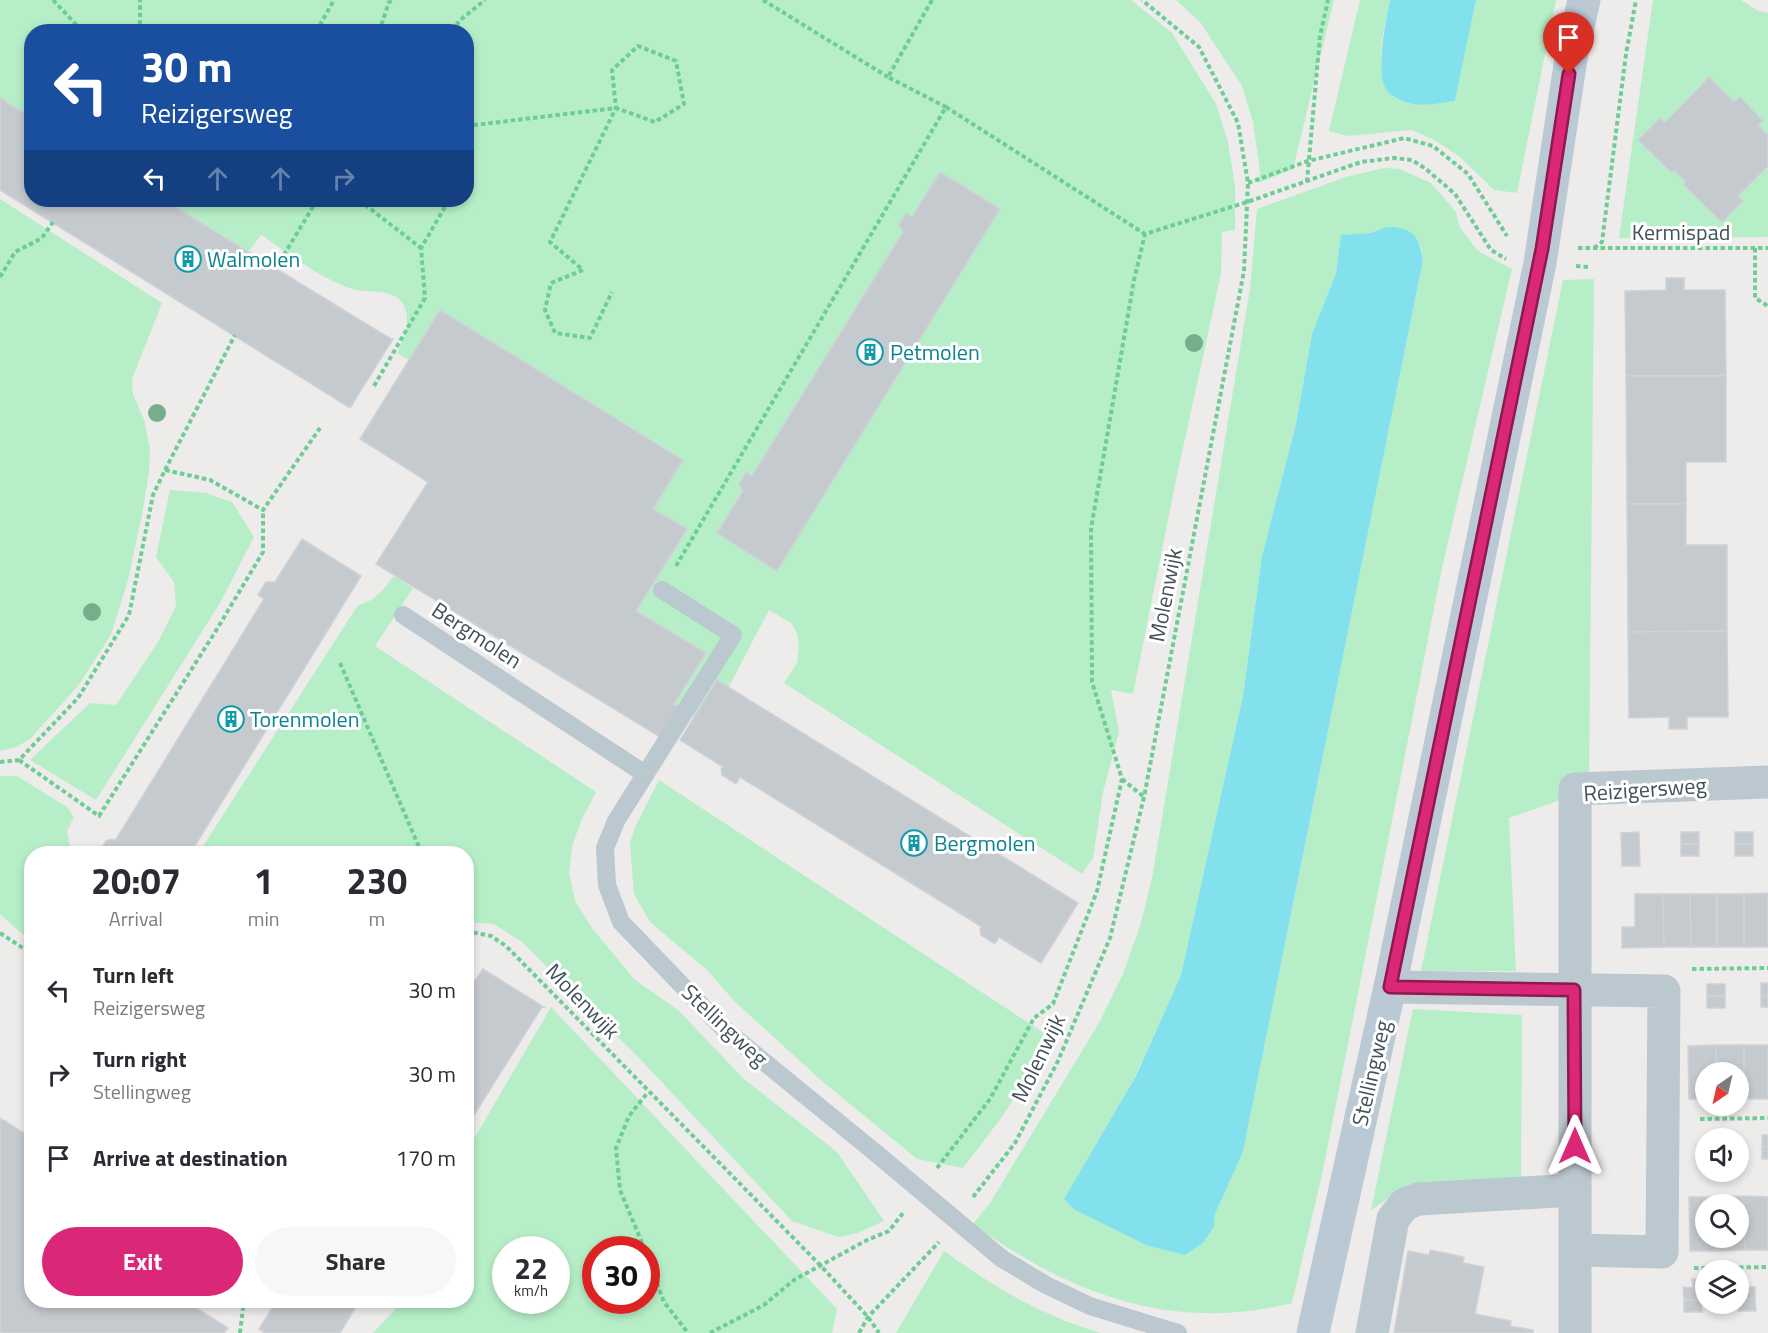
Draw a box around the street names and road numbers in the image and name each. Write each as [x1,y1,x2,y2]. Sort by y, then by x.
street label: Kermispad [1632,215,1730,249]
street label: Molenwijk [1139,545,1191,645]
street label: Bergmolen [425,593,529,677]
street label: Reizigersweg [1582,768,1708,810]
street label: Molenwijk [538,955,628,1047]
street label: Stellingweg [674,976,776,1074]
street label: Molenwijk [1002,1008,1074,1108]
street label: Stellingweg [1342,1017,1400,1129]

